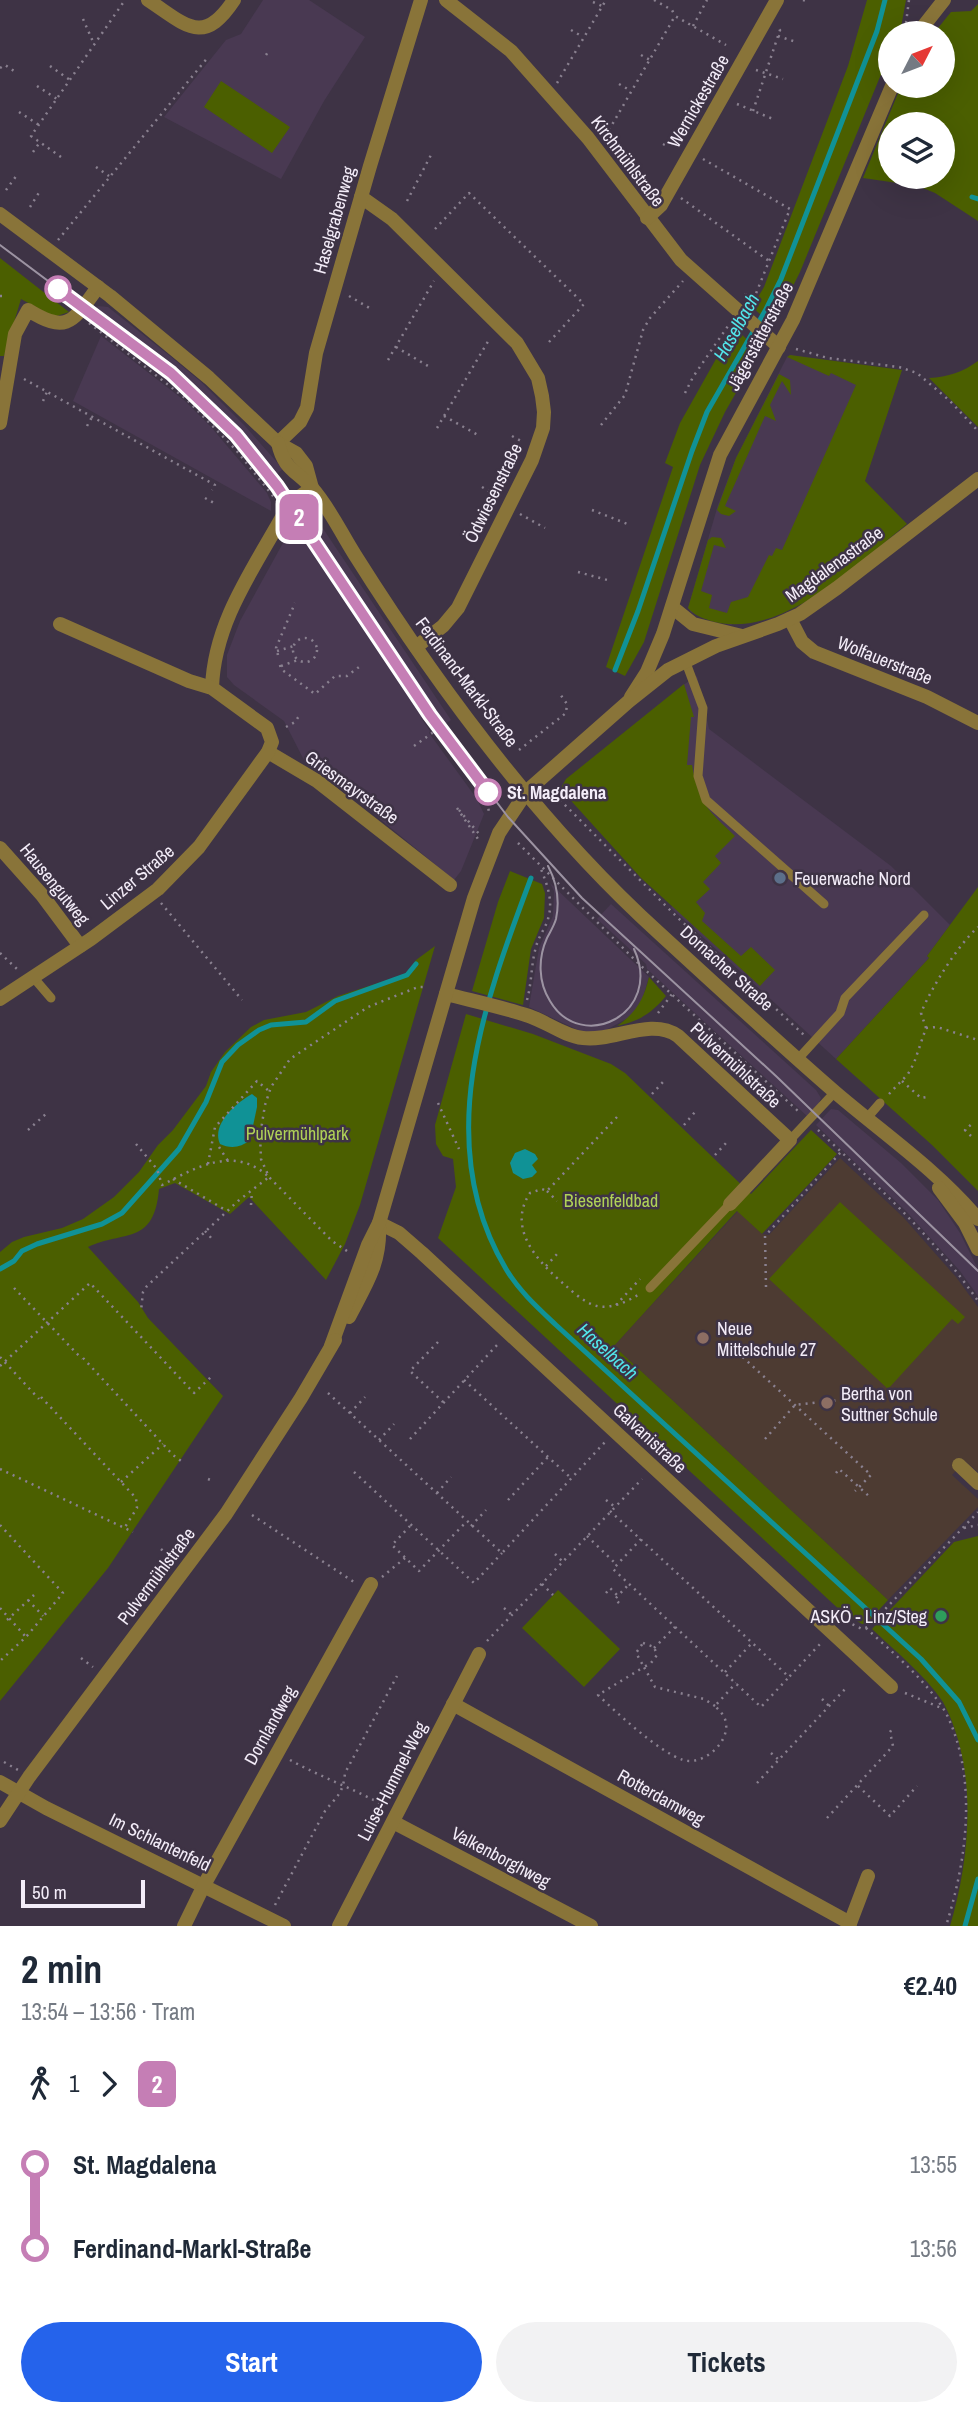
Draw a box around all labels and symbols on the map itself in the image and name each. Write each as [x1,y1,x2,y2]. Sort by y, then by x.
north arrow [878,21,956,98]
street label: Wernickestraße [661,50,735,152]
street label: Kirchmühlstraße [585,110,671,212]
street label: Haselgrabenweg [307,163,361,277]
unlabelled marker [45,276,71,302]
street label: Jägerstätterstraße [721,277,799,395]
water label: Haselbach [707,289,765,365]
street label: Ödwiesenstraße [458,439,528,547]
line badge: 2 [276,494,322,540]
street label: Magdalenastraße [780,520,888,608]
street label: Ferdinand-Markl-Straße [410,612,524,752]
street label: Wolfauerstraße [834,630,936,690]
street label: Griesmayrstraße [300,744,404,830]
marker: St. Magdalena [475,779,501,805]
place label: St. Magdalena [507,780,607,805]
street label: Hausengutweg [14,838,96,931]
street label: Linzer Straße [95,839,179,915]
place label: Feuerwache Nord [794,866,911,891]
marker: Feuerwache Nord [772,870,788,886]
street label: Dornacher Straße [675,919,779,1017]
street label: Pulvermühlstraße [685,1016,787,1114]
park label: Pulvermühlpark [246,1121,349,1146]
park label: Biesenfeldbad [564,1188,658,1213]
place label: Neue Mittelschule 27 [717,1316,816,1362]
water label: Haselbach [572,1317,644,1385]
marker: Neue Mittelschule 27 [695,1330,711,1346]
place label: Bertha von Suttner Schule [841,1381,938,1427]
marker: Bertha von Suttner Schule [819,1395,835,1411]
street label: Galvanistraße [608,1397,692,1479]
street label: Pulvermühlstraße [111,1522,201,1630]
place label: ASKÖ - Linz/Steg [809,1604,928,1629]
marker: ASKÖ - Linz/Steg [933,1608,949,1624]
street label: Dornlandweg [238,1680,302,1769]
street label: Luise-Hummel-Weg [351,1716,433,1845]
street label: Rotterdamweg [613,1763,710,1832]
street label: Im Schlantenfeld [105,1807,215,1877]
street label: Valkenborghweg [447,1820,556,1894]
scale bar [21,1877,145,1909]

